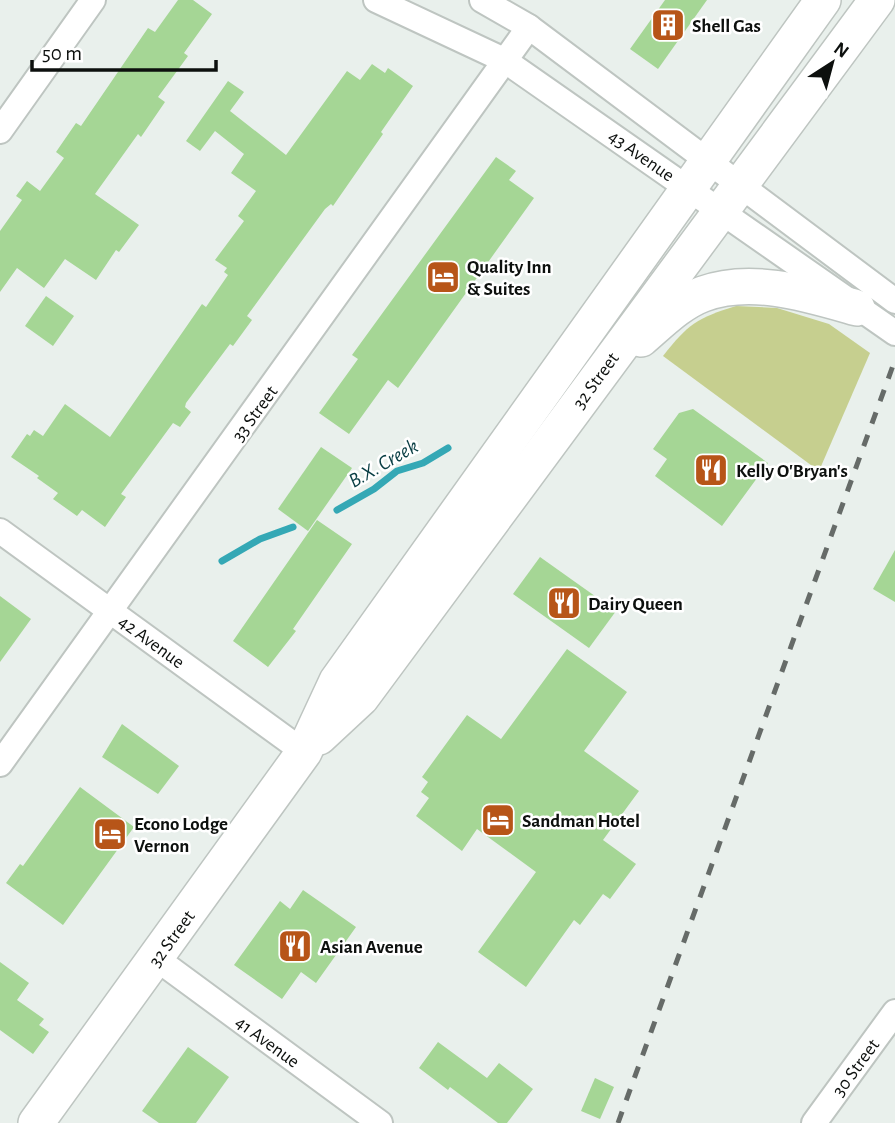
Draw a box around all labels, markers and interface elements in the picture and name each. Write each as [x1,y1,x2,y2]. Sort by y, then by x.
building icon: Shell Gas [649,6,687,44]
place label: Shell Gas [692,17,761,36]
scale bar [32,28,215,72]
north arrow [797,28,867,98]
text: N [830,39,852,62]
text: 50 m [42,43,82,64]
street label: 43 Avenue [605,127,678,186]
hotel icon: Quality Inn & Suites [424,258,462,296]
place label: Quality Inn & Suites [467,258,552,299]
street label: 32 Street [570,349,623,412]
street label: 33 Street [229,383,282,445]
water label: B.X. Creek [345,435,422,492]
restaurant icon: Kelly O'Bryan's [692,451,730,489]
place label: Kelly O'Bryan's [736,462,848,481]
restaurant icon: Dairy Queen [545,584,583,622]
place label: Dairy Queen [588,595,683,614]
street label: 42 Avenue [115,612,188,672]
hotel icon: Sandman Hotel [479,801,517,839]
place label: Sandman Hotel [522,812,640,831]
hotel icon: Econo Lodge Vernon [91,815,129,853]
place label: Econo Lodge Vernon [134,815,228,856]
street label: 32 Street [146,907,199,970]
restaurant icon: Asian Avenue [276,927,314,965]
place label: Asian Avenue [320,938,423,957]
street label: 41 Avenue [232,1013,303,1072]
street label: 30 Street [829,1036,883,1100]

